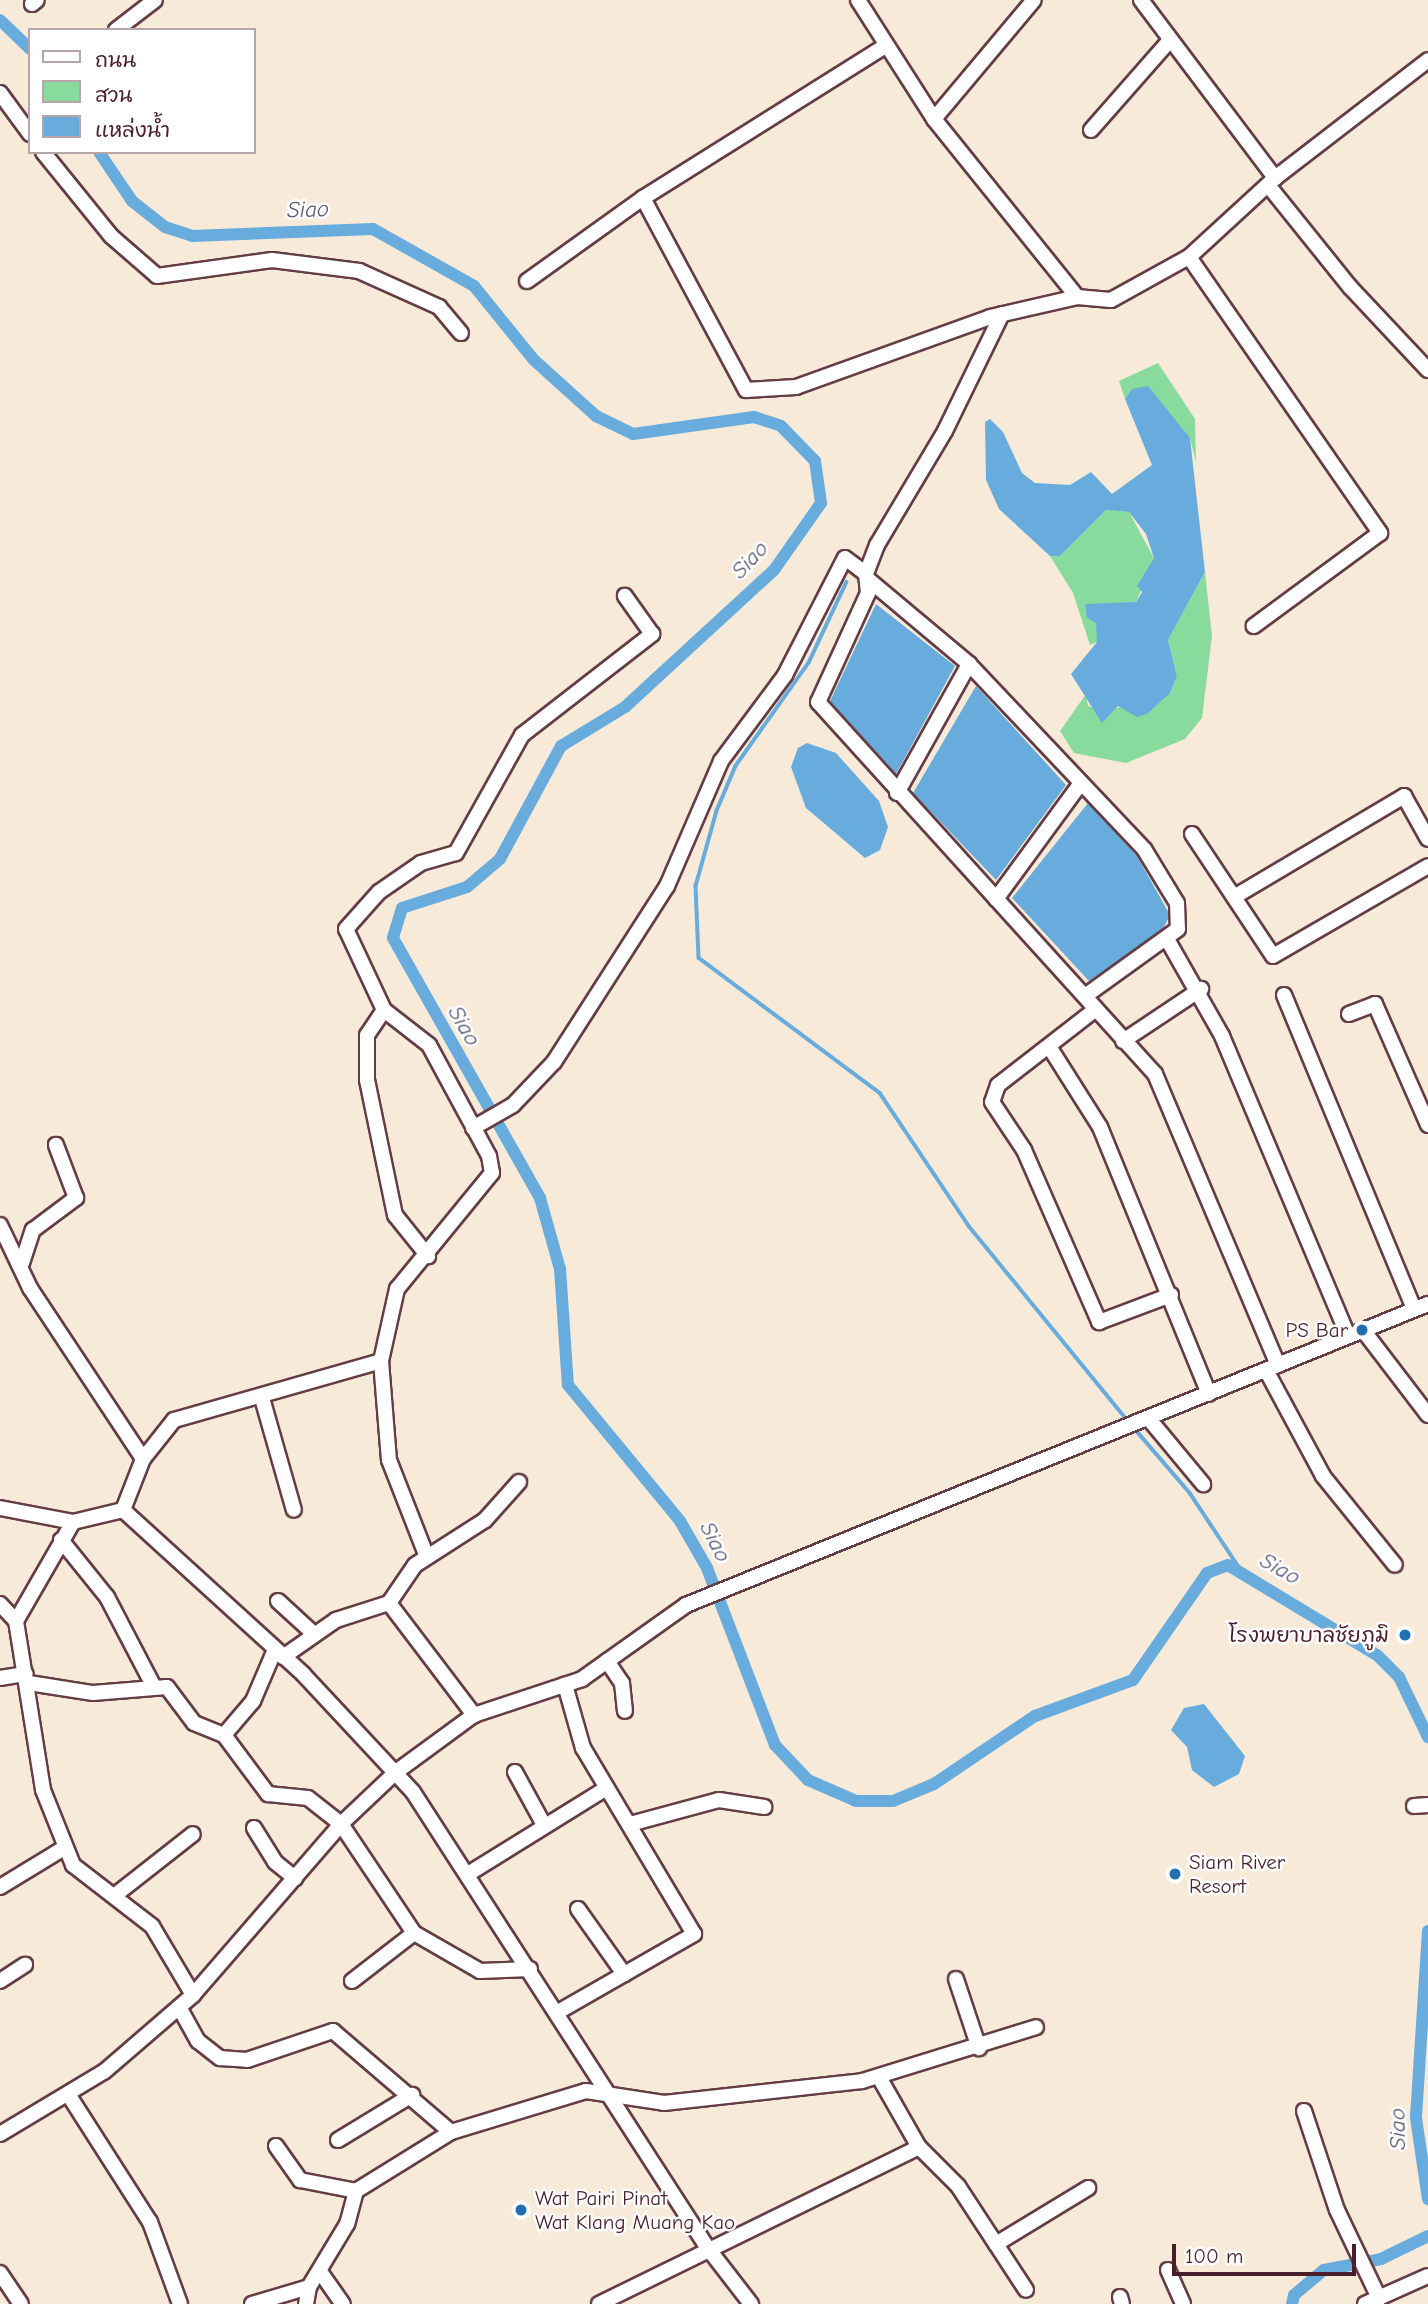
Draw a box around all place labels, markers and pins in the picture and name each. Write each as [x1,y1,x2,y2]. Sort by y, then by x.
place label: PS Bar [1285,1317,1348,1343]
marker: PS Bar [1354,1322,1370,1338]
place label: โรงพยาบาลชัยภูมิ [1229,1622,1389,1648]
marker: โรงพยาบาลชัยภูมิ [1395,1625,1415,1645]
place label: Siam River Resort [1189,1849,1285,1899]
marker: Siam River Resort [1167,1866,1183,1882]
place label: Wat Pairi Pinat Wat Klang Muang Kao [535,2185,735,2235]
marker: Wat Pairi Pinat Wat Klang Muang Kao [513,2202,529,2218]

